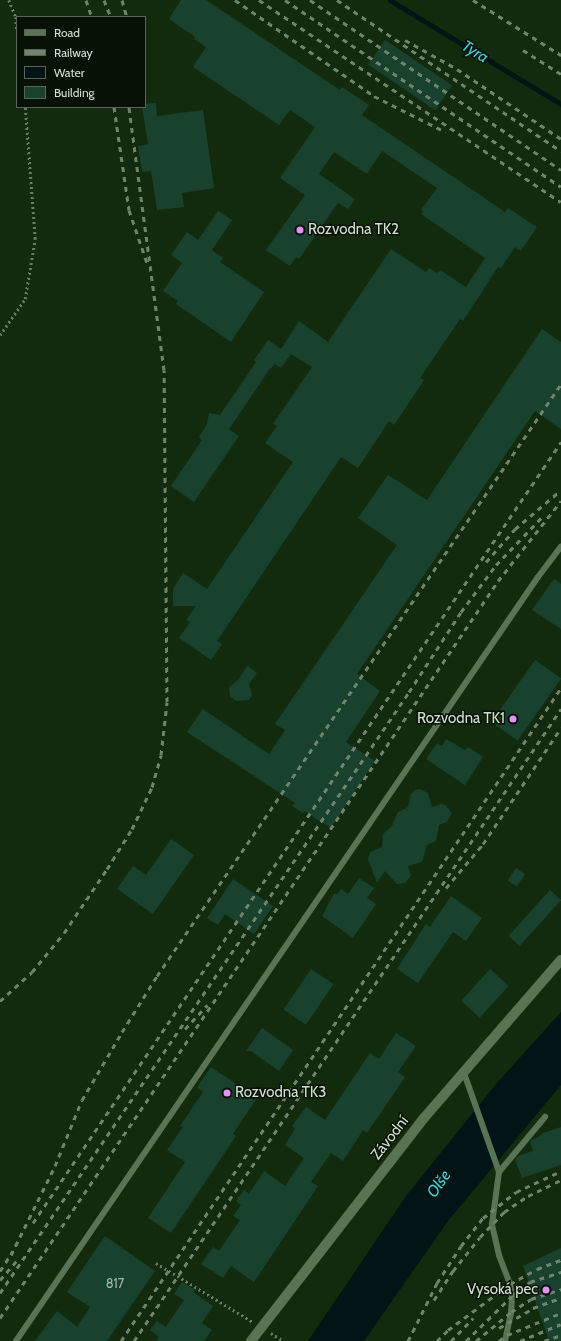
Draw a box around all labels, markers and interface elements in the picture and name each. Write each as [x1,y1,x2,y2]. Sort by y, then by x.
legend [16,16,146,108]
text: Road [54,25,80,40]
water label: Tyra [458,37,492,67]
text: Railway [54,45,92,60]
text: Water [54,65,84,80]
text: Building [54,85,95,100]
place label: Rozvodna TK2 [308,221,399,239]
marker: Rozvodna TK2 [295,225,305,235]
place label: Rozvodna TK1 [417,710,505,728]
marker: Rozvodna TK1 [508,714,518,724]
place label: Rozvodna TK3 [235,1084,326,1102]
marker: Rozvodna TK3 [222,1088,232,1098]
street label: Závodní [367,1113,413,1163]
water label: Olše [423,1167,455,1201]
house number: 817 [106,1275,124,1291]
place label: Vysoká pec [467,1281,538,1299]
marker: Vysoká pec [541,1285,551,1295]

